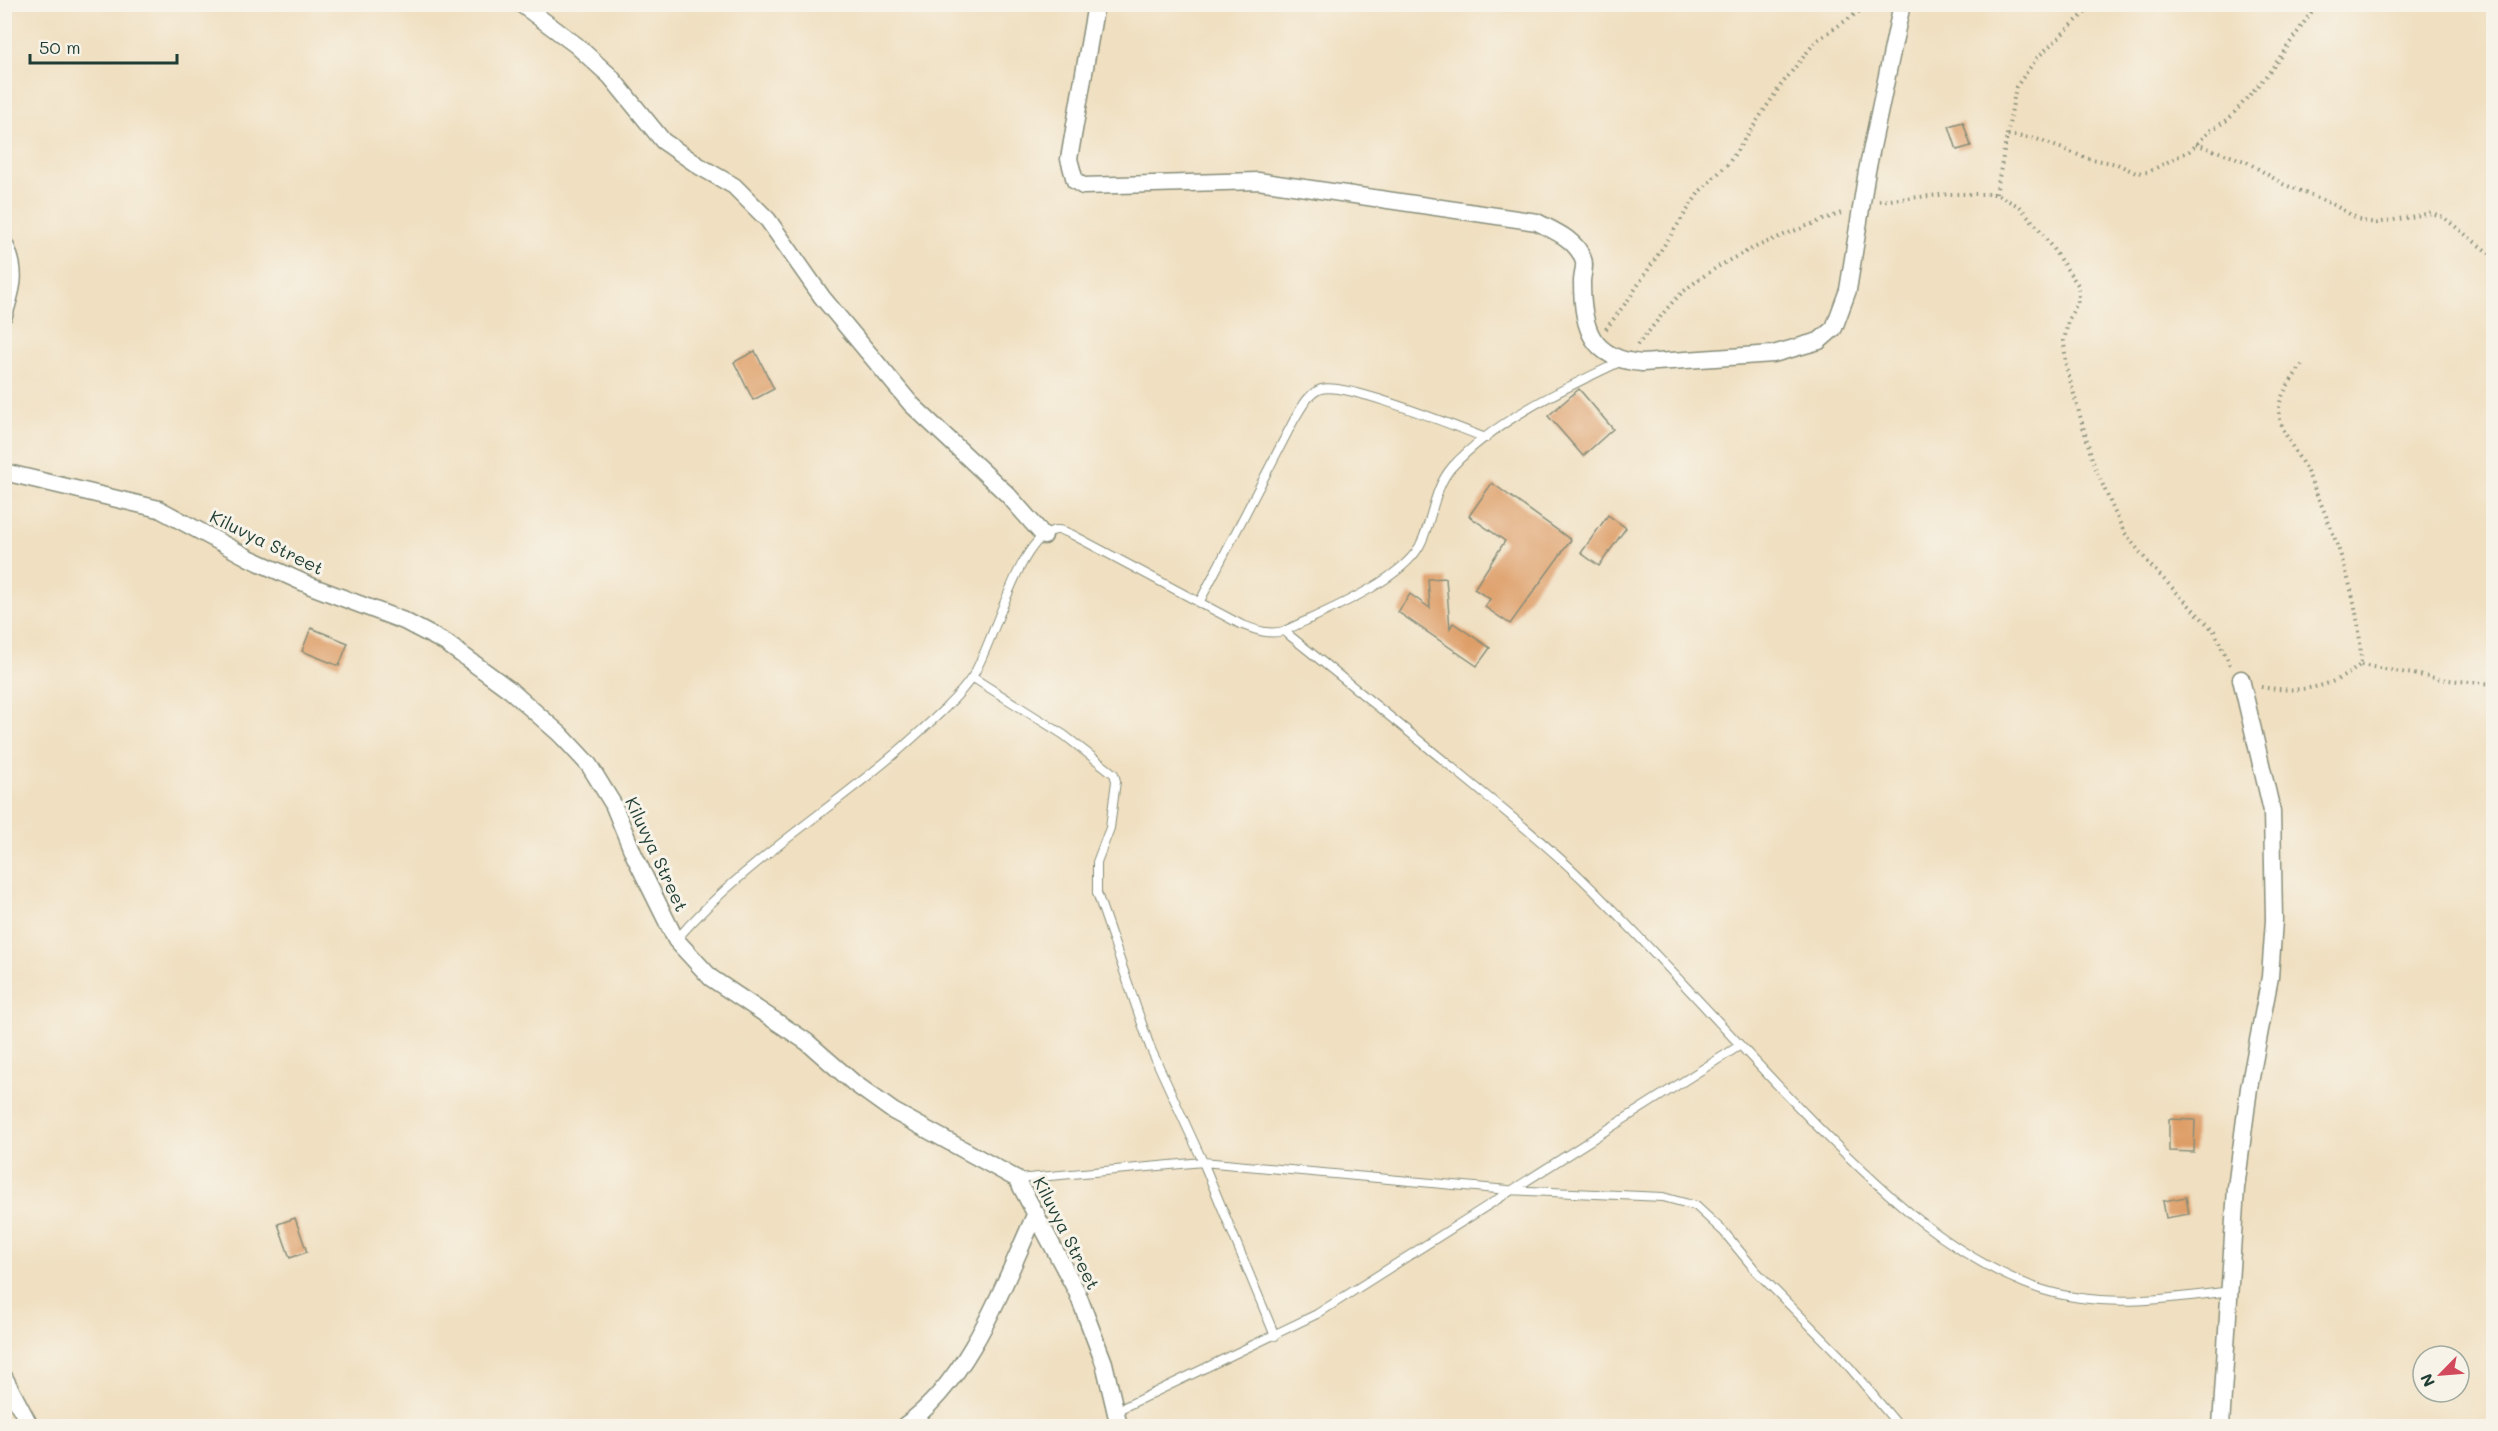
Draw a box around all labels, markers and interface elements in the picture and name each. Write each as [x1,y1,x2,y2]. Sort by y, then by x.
scale bar [30,27,177,65]
text: 50 m [39,35,81,59]
street label: Kiluvya Street [206,504,328,580]
street label: Kiluvya Street [620,793,694,915]
street label: Kiluvya Street [1028,1172,1106,1294]
north arrow [2411,1344,2471,1404]
text: N [2415,1371,2439,1390]

